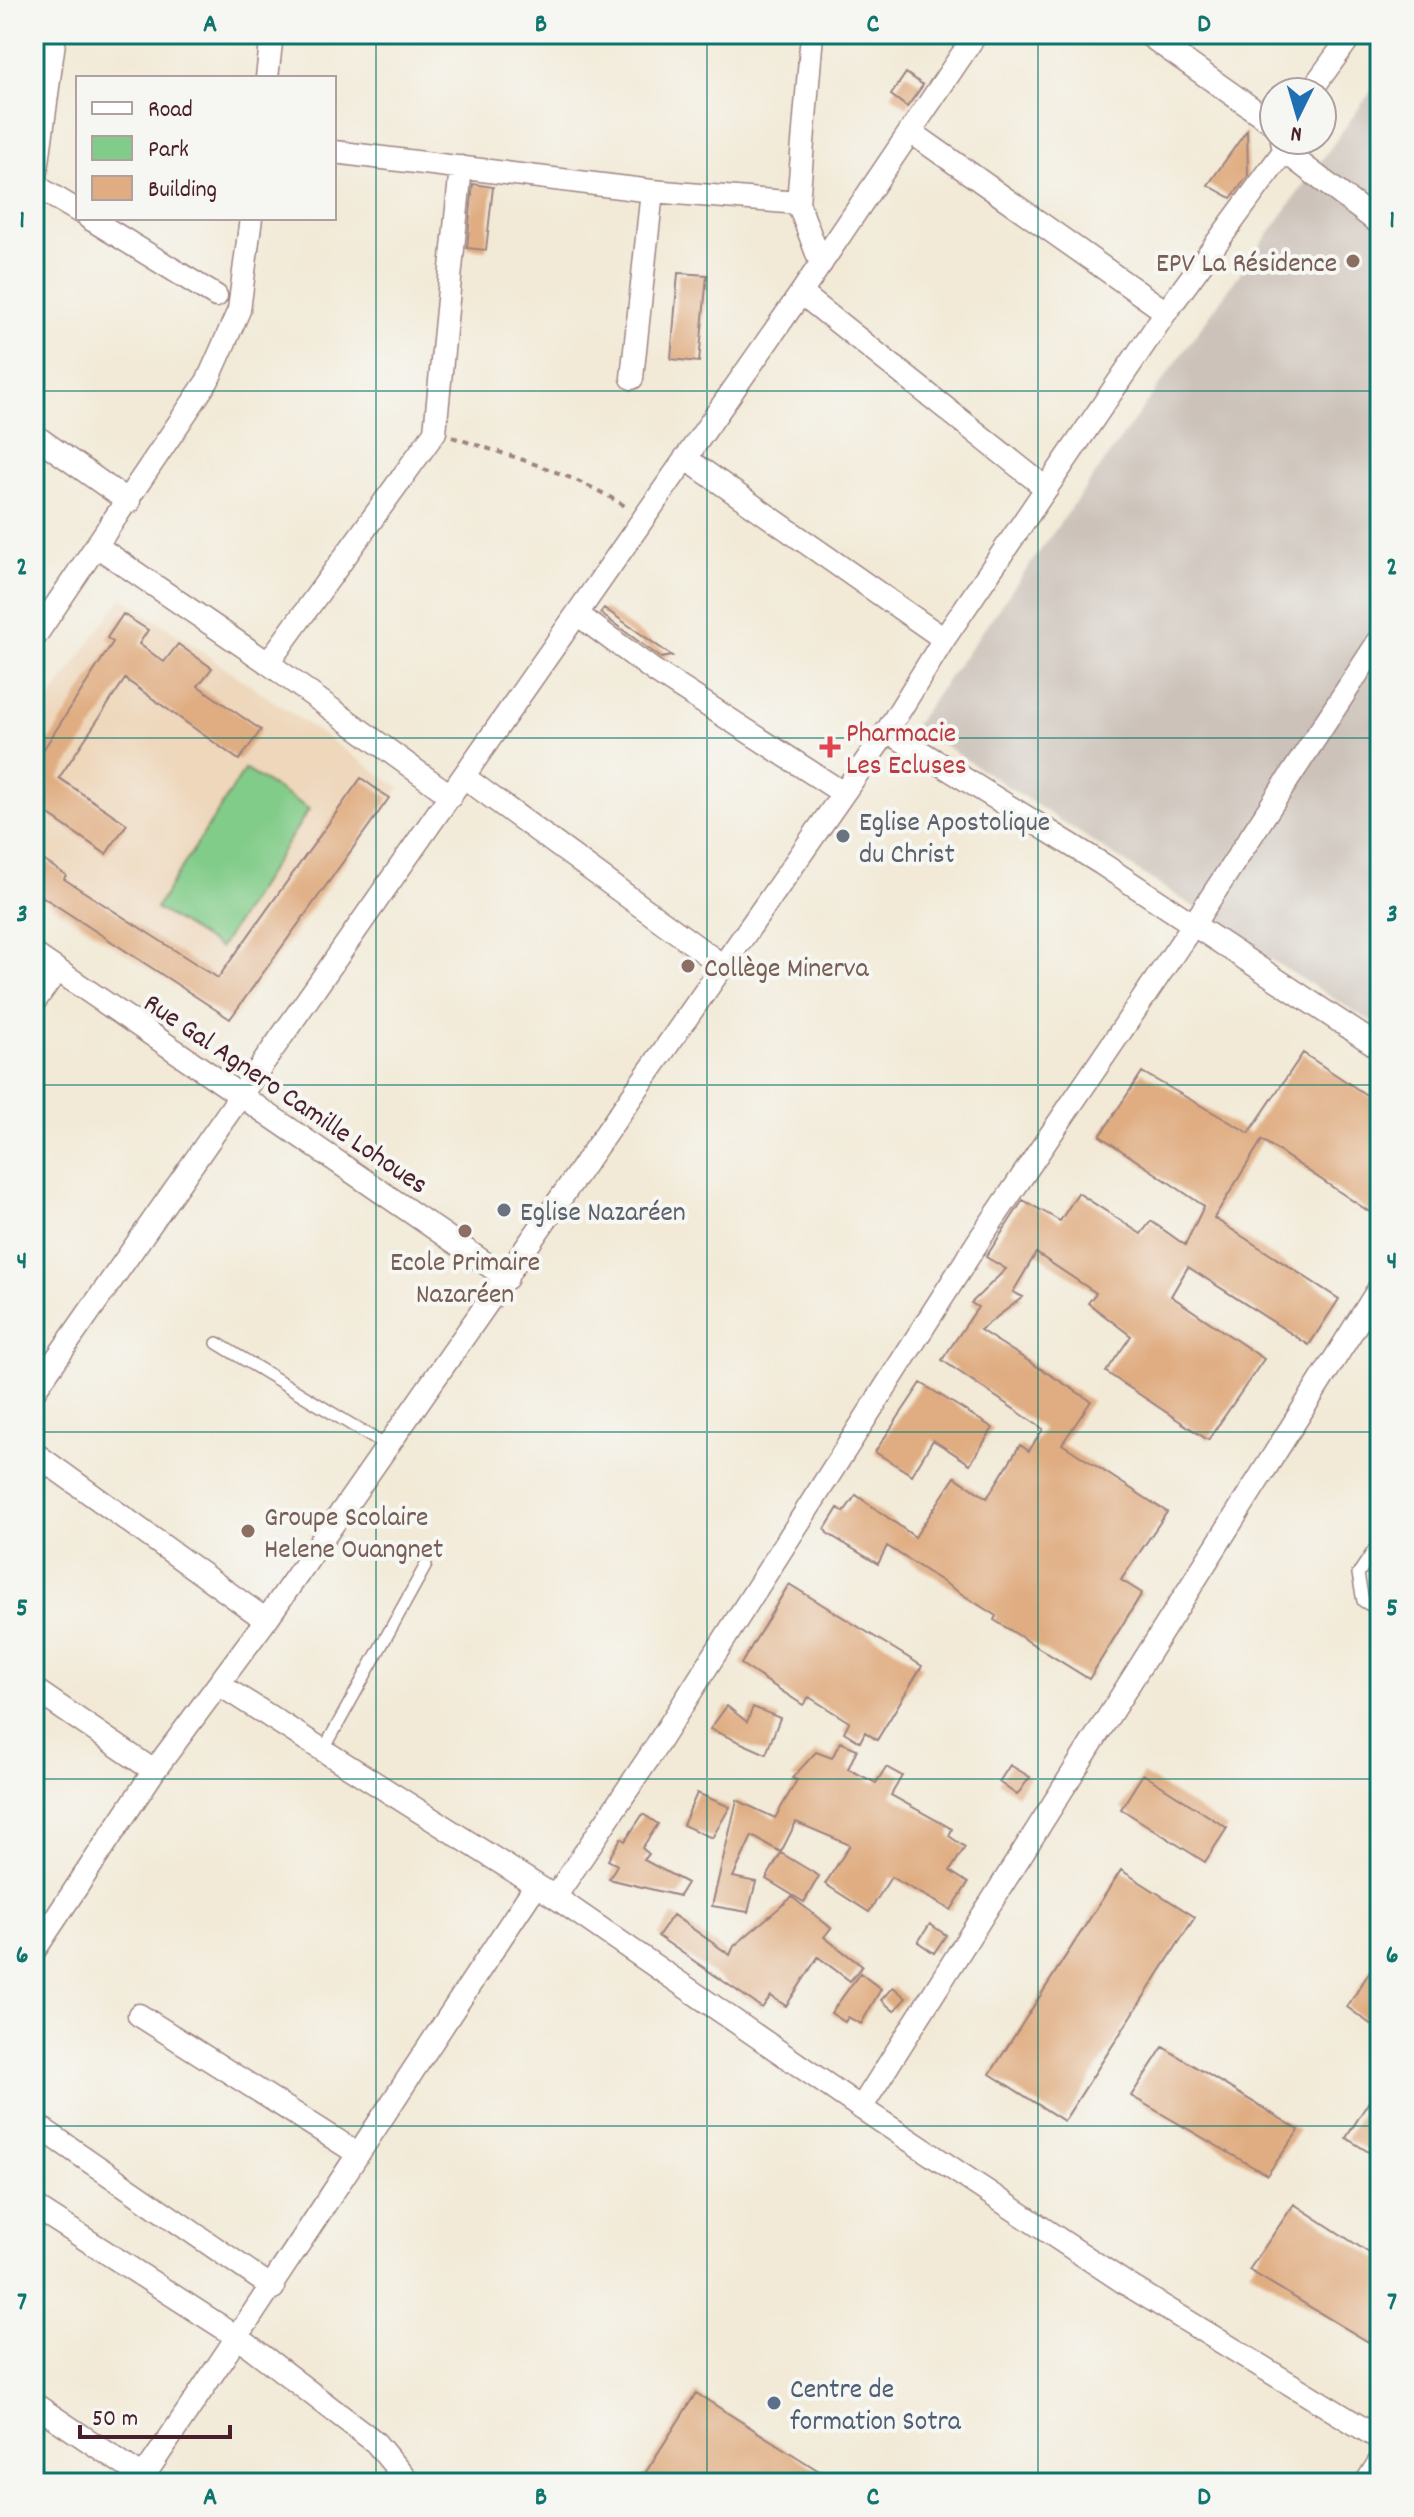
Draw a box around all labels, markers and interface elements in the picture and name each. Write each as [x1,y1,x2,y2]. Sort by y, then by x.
text: A [203,7,217,44]
text: B [535,7,547,44]
text: C [867,7,880,44]
text: D [1197,7,1211,44]
legend [76,76,336,220]
north arrow [1258,76,1338,156]
text: Road [148,94,193,128]
text: N [1290,117,1303,148]
text: Park [148,134,189,168]
text: Building [148,174,217,208]
text: 1 [19,203,25,240]
text: 1 [1389,203,1395,240]
place label: EPV La Résidence [1156,246,1337,286]
marker: EPV La Résidence [1344,252,1362,270]
text: 2 [16,550,28,587]
text: 2 [1386,550,1398,587]
place label: Pharmacie Les Ecluses [846,716,967,788]
marker: Pharmacie Les Ecluses [821,738,839,756]
place label: Eglise Apostolique du Christ [859,805,1050,877]
marker: Eglise Apostolique du Christ [834,827,852,845]
text: 3 [16,897,28,934]
text: 3 [1386,897,1398,934]
place label: Collège Minerva [704,951,870,991]
marker: Collège Minerva [679,957,697,975]
street label: Rue Gal Agnero Camille Lohoues [134,986,435,1207]
place label: Eglise Nazaréen [520,1195,686,1235]
marker: Eglise Nazaréen [495,1201,513,1219]
marker: Ecole Primaire Nazaréen [456,1222,474,1240]
text: 4 [17,1244,27,1281]
text: 4 [1387,1244,1397,1281]
place label: Ecole Primaire Nazaréen [390,1245,540,1317]
place label: Groupe Scolaire Helene Ouangnet [264,1500,443,1572]
marker: Groupe Scolaire Helene Ouangnet [239,1522,257,1540]
text: 5 [16,1591,28,1628]
text: 5 [1386,1591,1398,1628]
text: 6 [16,1938,28,1975]
text: 6 [1386,1938,1398,1975]
text: 7 [17,2285,27,2322]
text: 7 [1387,2285,1397,2322]
place label: Centre de formation Sotra [790,2372,962,2444]
scale bar [80,2389,230,2439]
marker: Centre de formation Sotra [765,2394,783,2412]
text: 50 m [92,2403,138,2437]
text: A [203,2480,217,2517]
text: B [535,2480,547,2517]
text: C [867,2480,880,2517]
text: D [1197,2480,1211,2517]

